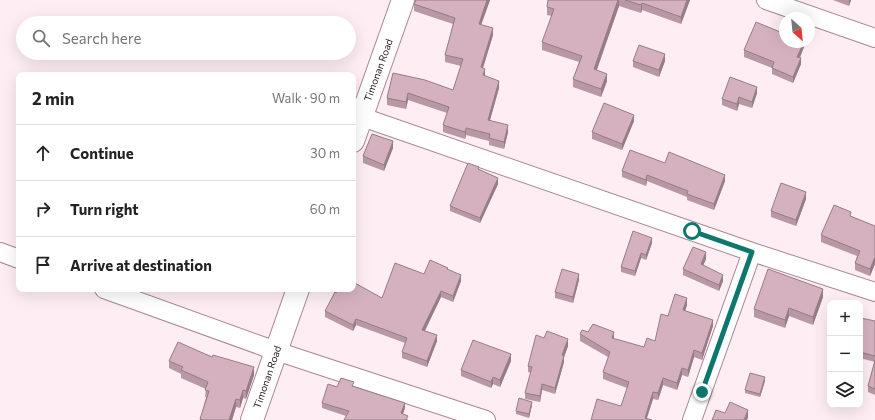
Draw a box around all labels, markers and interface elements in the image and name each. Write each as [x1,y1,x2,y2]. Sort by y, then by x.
north arrow [779,12,815,48]
search box [16,16,356,60]
icon: search [30,27,52,49]
text: Search here [62,29,141,47]
street label: Timonan Road [361,37,395,103]
text: 2 min [32,88,74,109]
text: Walk · 90 m [272,90,340,106]
icon: ahead [32,142,54,164]
text: Continue [70,144,134,162]
text: 30 m [310,145,340,161]
icon: right [32,198,54,220]
text: Turn right [70,200,139,218]
text: 60 m [310,201,340,217]
route start [683,222,701,240]
icon: arrive [32,254,54,276]
text: Arrive at destination [70,256,212,274]
map controls [827,300,863,408]
button: + [827,300,863,336]
button: − [827,336,863,372]
street label: Timonan Road [251,344,283,410]
button: layers [827,372,863,408]
route end [693,383,711,401]

